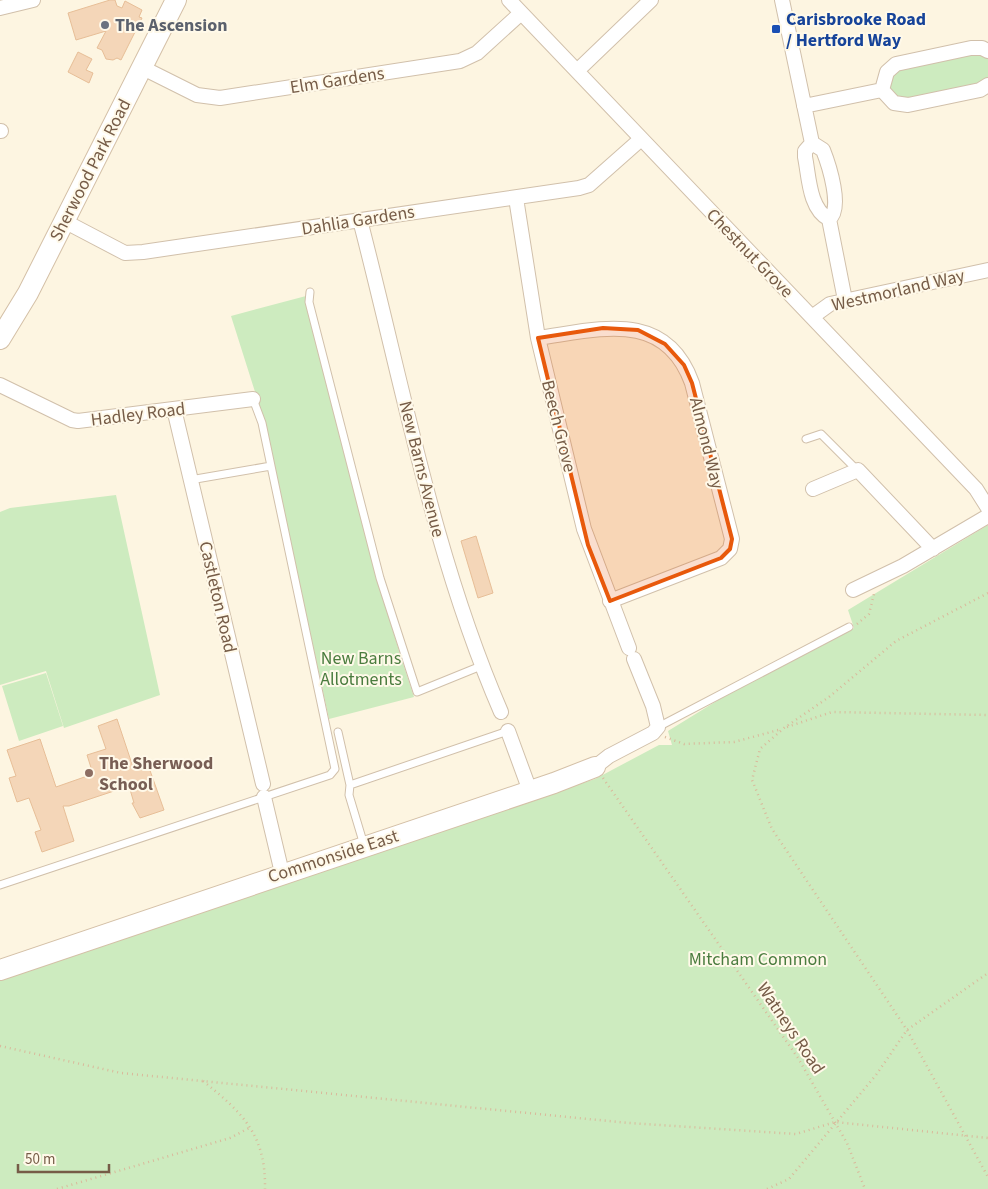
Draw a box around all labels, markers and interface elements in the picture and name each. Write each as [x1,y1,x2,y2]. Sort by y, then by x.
place label: Carisbrooke Road / Hertford Way [786,7,926,53]
place label: The Ascension [115,13,228,38]
marker: The Ascension [99,19,111,31]
marker: Carisbrooke Road / Hertford Way [770,23,782,35]
street label: Elm Gardens [288,61,386,100]
street label: Sherwood Park Road [44,95,137,246]
street label: Dahlia Gardens [300,199,416,242]
street label: Chestnut Grove [700,203,799,304]
street label: Westmorland Way [829,263,968,318]
street label: Beech Grove [535,377,582,475]
street label: Almond Way [683,395,730,492]
street label: Hadley Road [89,396,187,433]
street label: New Barns Avenue [393,398,451,540]
street label: Castleton Road [193,539,242,655]
park label: New Barns Allotments [320,646,402,692]
place label: The Sherwood School [99,751,213,797]
marker: The Sherwood School [83,767,95,779]
street label: Commonside East [265,824,402,889]
park label: Mitcham Common [689,947,827,972]
street label: Watneys Road [751,977,831,1079]
scale bar [18,1142,109,1174]
text: 50 m [25,1149,55,1170]

